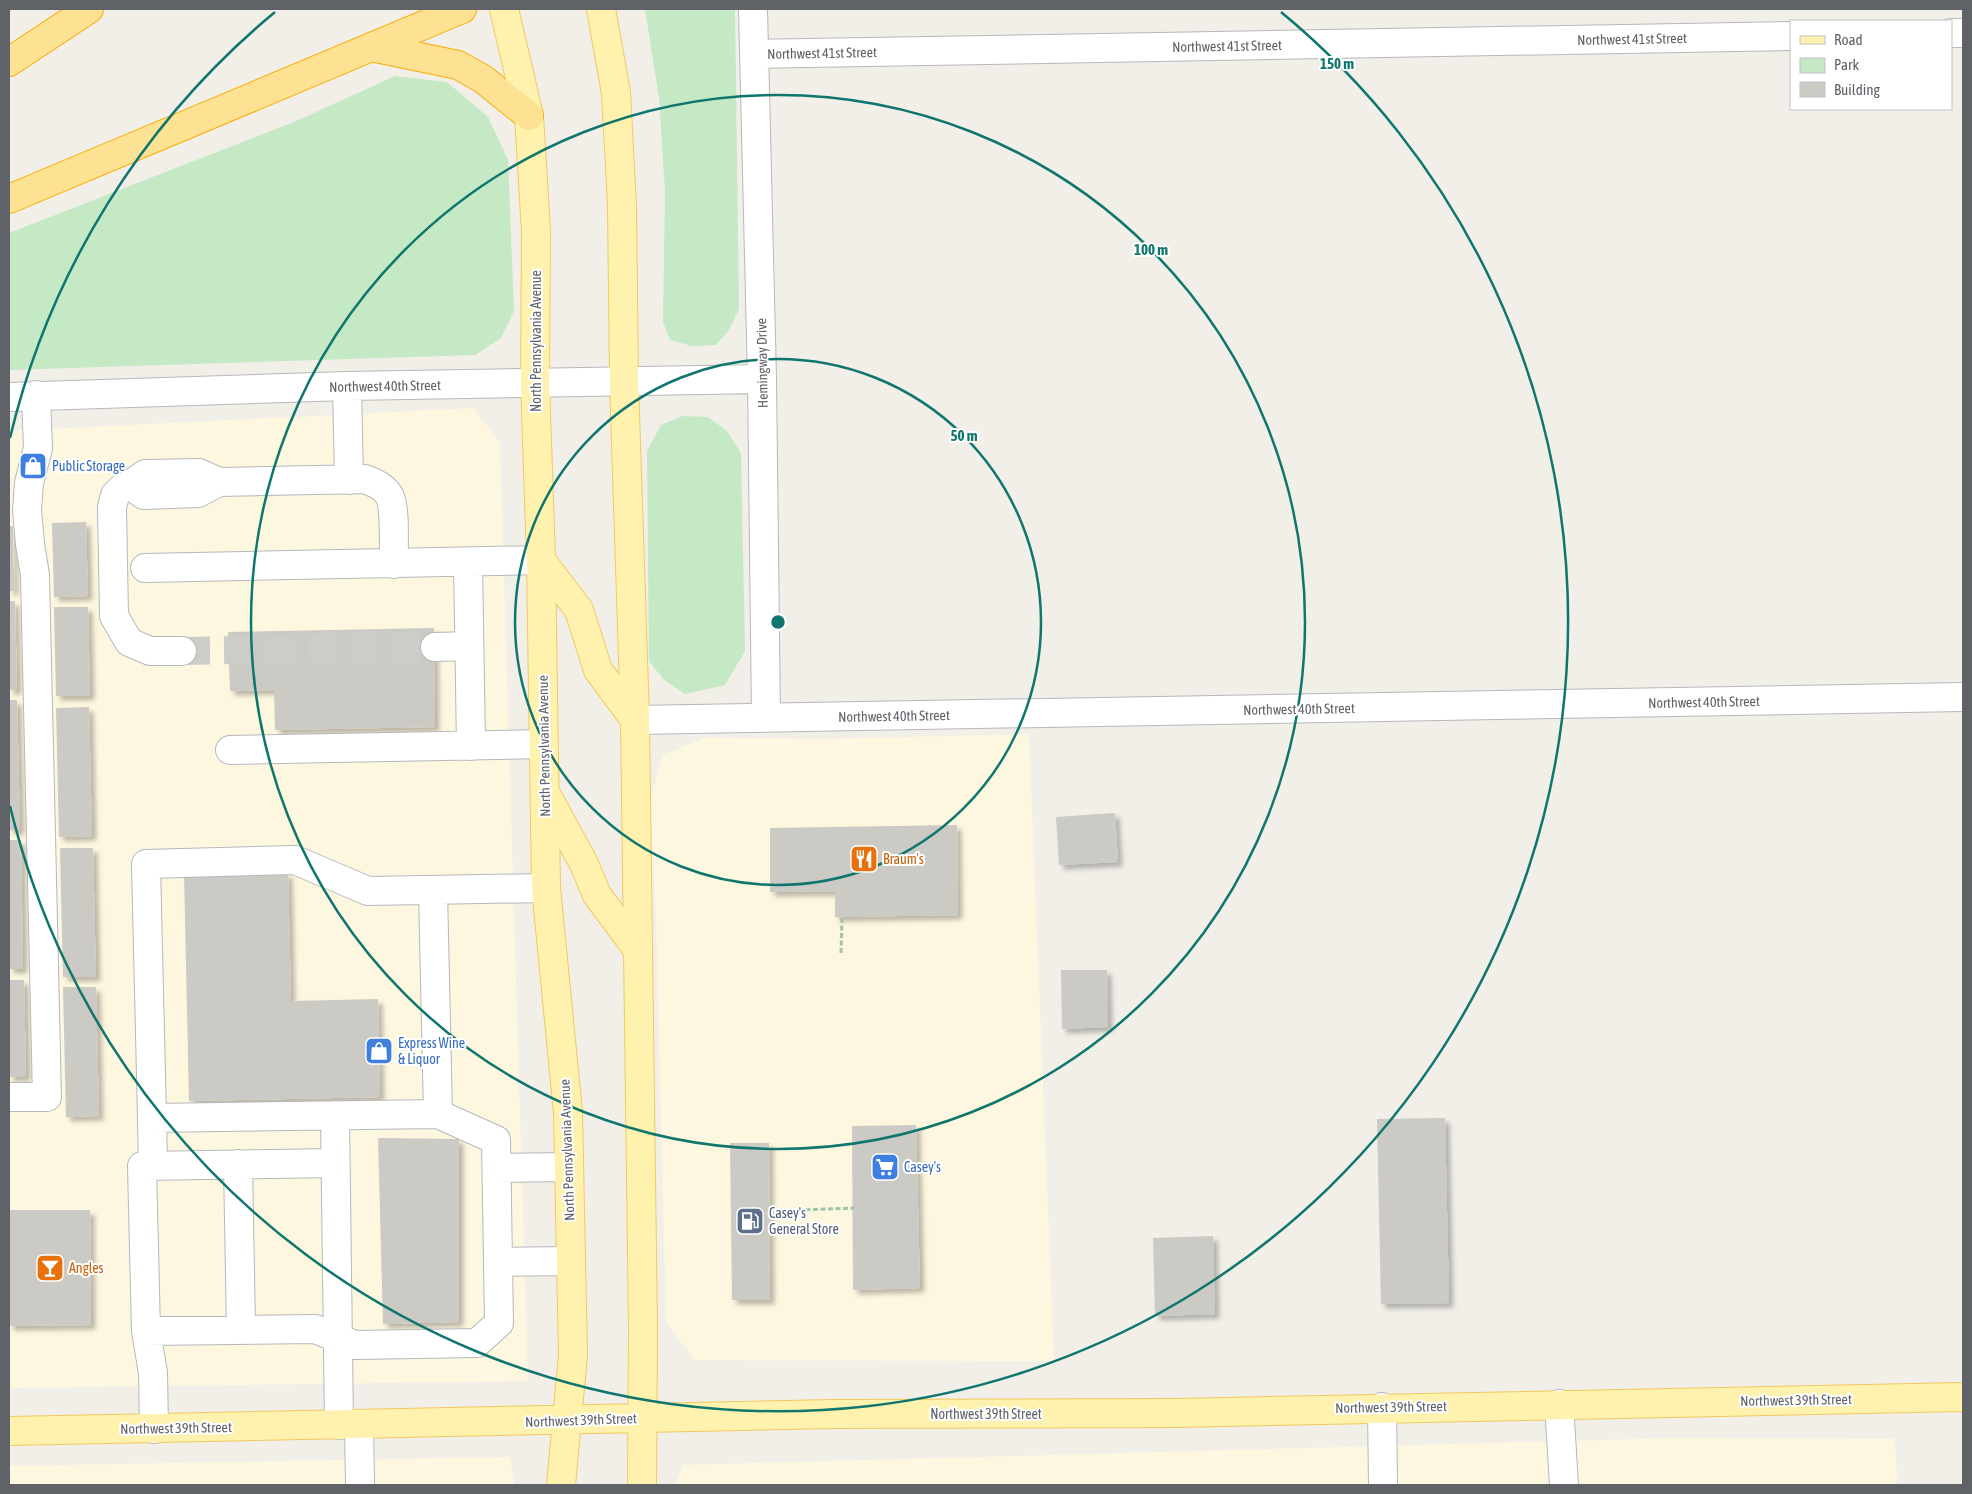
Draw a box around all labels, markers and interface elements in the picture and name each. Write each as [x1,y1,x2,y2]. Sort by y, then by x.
legend [1790,20,1952,110]
street label: Northwest 41st Street [1577,30,1687,48]
text: Road [1834,31,1863,48]
street label: Northwest 41st Street [1172,37,1282,55]
street label: Northwest 41st Street [767,44,877,62]
text: 150 m [1320,55,1354,72]
text: Park [1834,56,1859,73]
text: Building [1834,81,1880,98]
text: 100 m [1134,241,1168,258]
street label: North Pennsylvania Avenue [528,270,544,412]
street label: Hemingway Drive [753,318,771,408]
street label: Northwest 40th Street [329,377,441,395]
text: 50 m [951,427,978,444]
shop icon: Public Storage [18,451,48,481]
place label: Public Storage [52,458,125,474]
centre of rings [769,613,787,631]
street label: North Pennsylvania Avenue [535,675,553,817]
street label: Northwest 40th Street [1648,693,1760,711]
street label: Northwest 40th Street [1243,700,1355,718]
street label: Northwest 40th Street [838,707,950,725]
restaurant icon: Braum's [849,844,879,874]
place label: Braum's [883,851,924,867]
place label: Express Wine & Liquor [398,1035,465,1067]
shop icon: Express Wine & Liquor [364,1036,394,1066]
street label: North Pennsylvania Avenue [557,1079,577,1221]
supermarket icon: Casey's [870,1152,900,1182]
place label: Casey's [904,1159,941,1175]
place label: Casey's General Store [769,1205,839,1237]
fuel station icon: Casey's General Store [735,1206,765,1236]
bar icon: Angles [35,1253,65,1283]
place label: Angles [69,1260,104,1276]
street label: Northwest 39th Street [1740,1391,1852,1409]
street label: Northwest 39th Street [1335,1398,1447,1416]
street label: Northwest 39th Street [930,1406,1042,1422]
street label: Northwest 39th Street [525,1410,637,1430]
street label: Northwest 39th Street [120,1419,232,1437]

